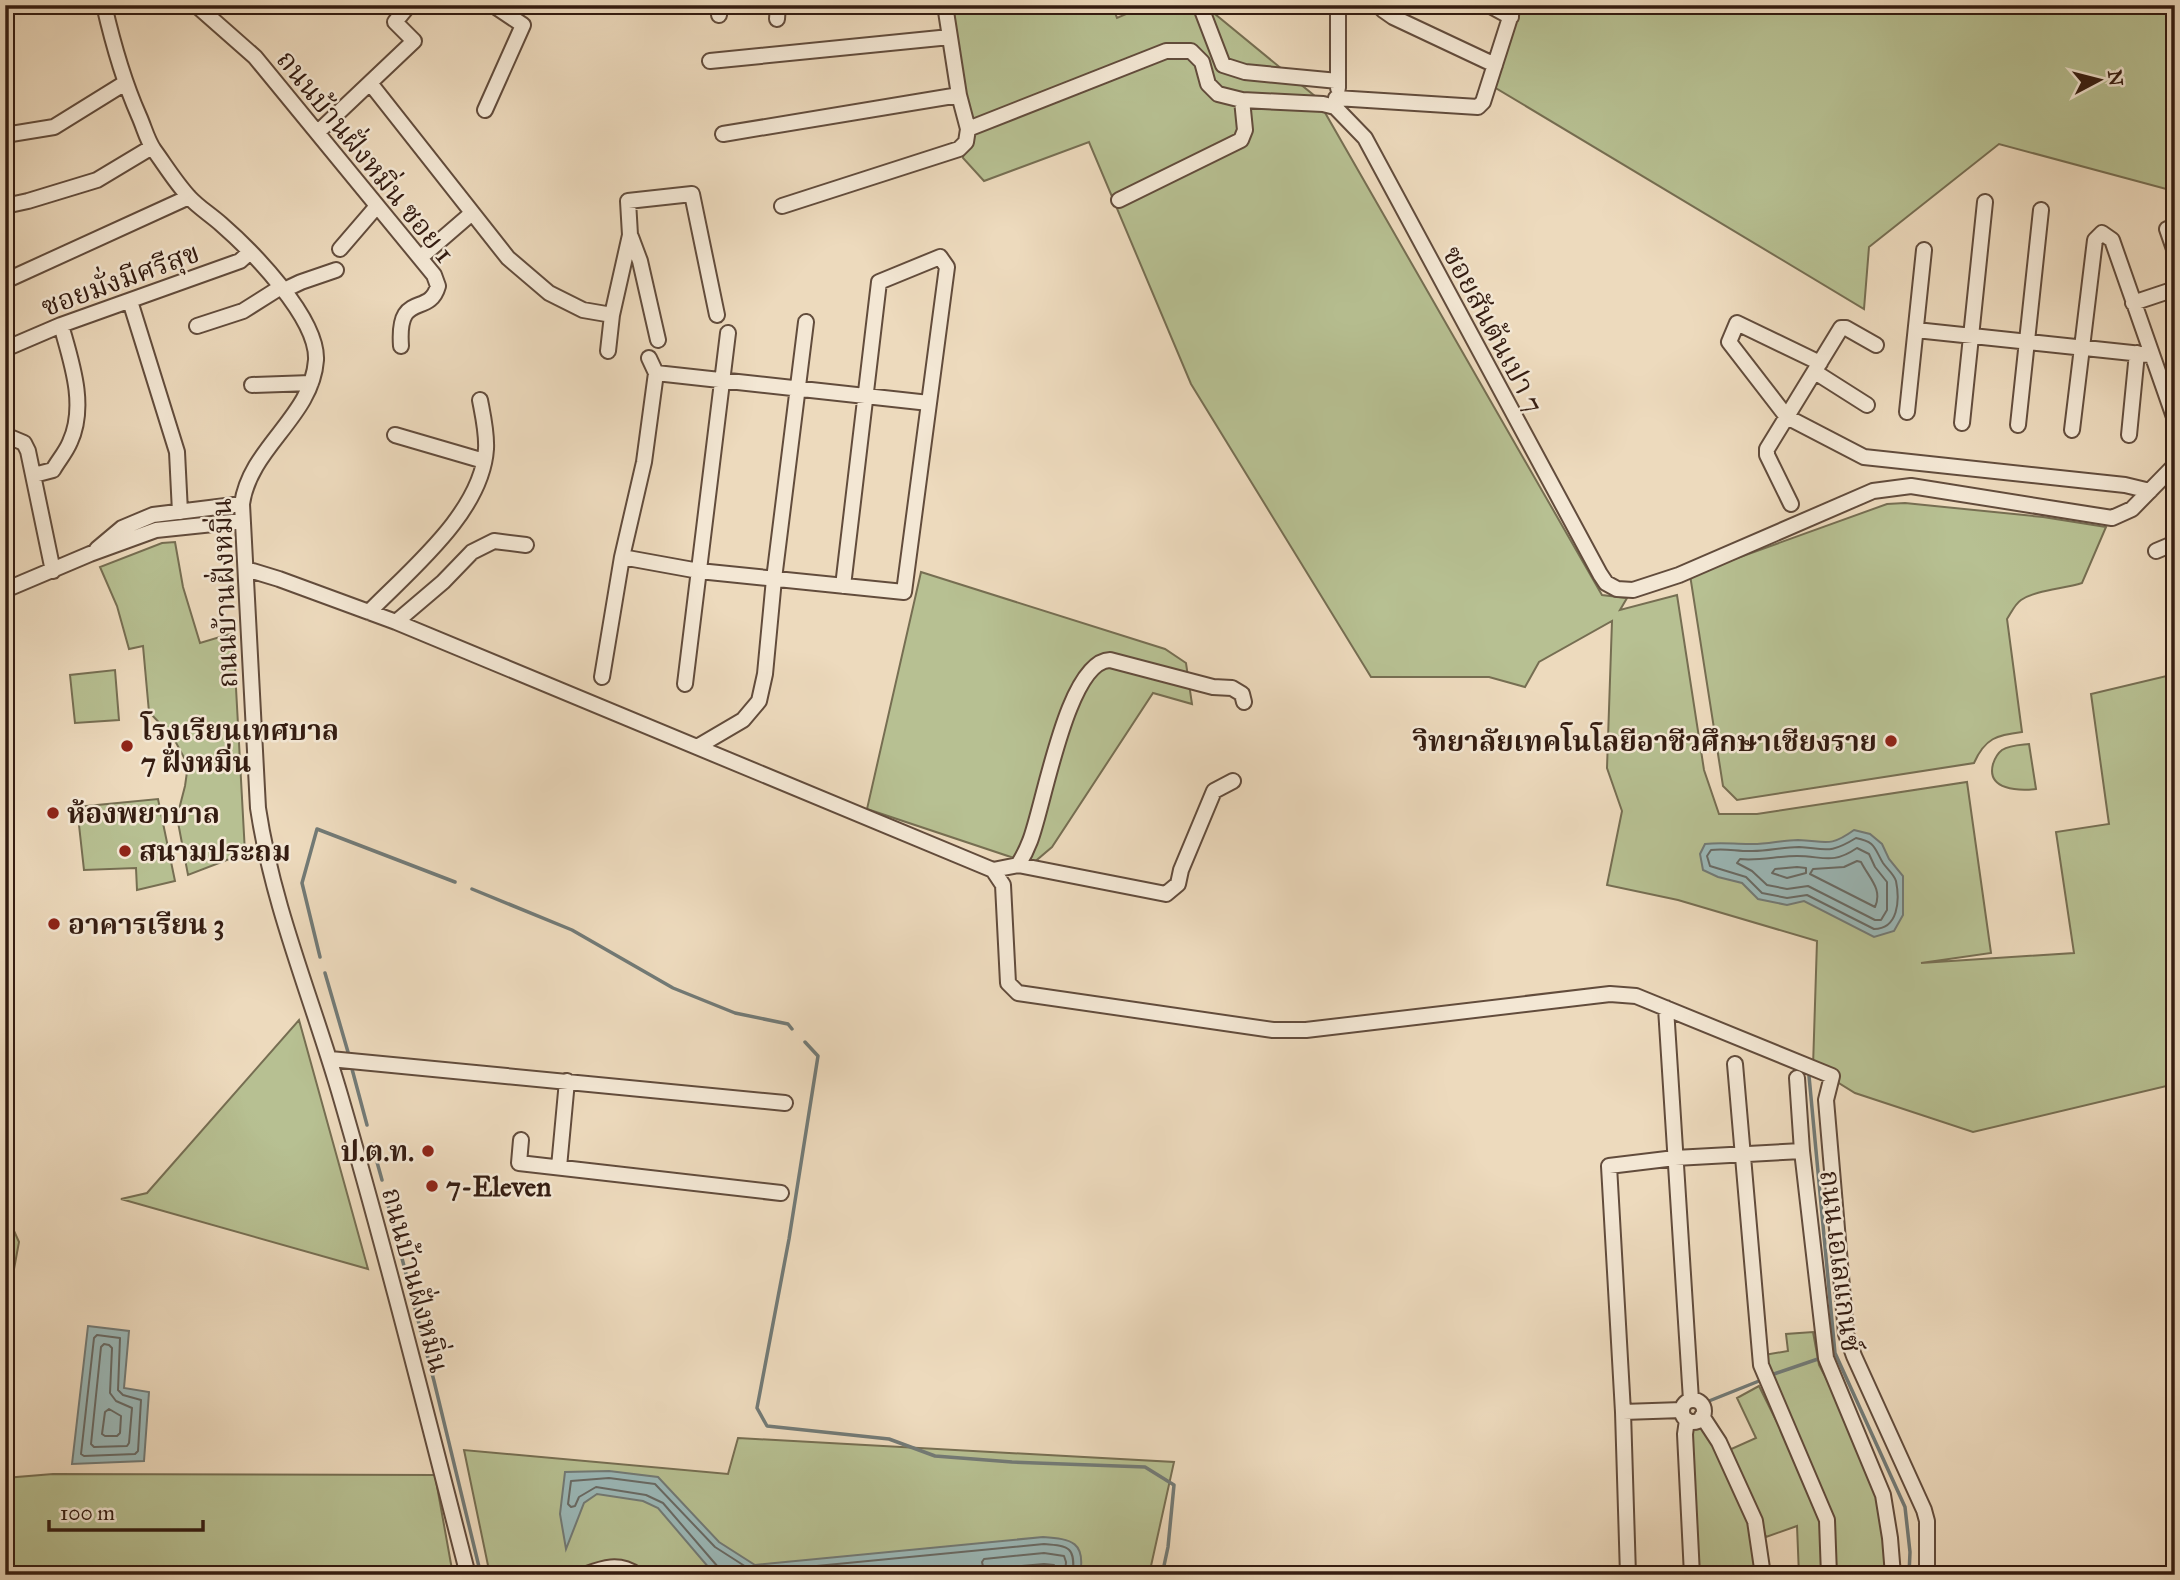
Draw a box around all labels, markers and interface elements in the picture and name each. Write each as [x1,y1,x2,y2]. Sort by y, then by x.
street label: ถนนบ้านฝั่งหมิ่น ซอย 1 [269,41,465,270]
north arrow [2064,46,2134,116]
text: N [2103,69,2128,87]
street label: ซอยมั่งมีศรีสุข [35,232,204,325]
street label: ซอยสันต้นเปา 7 [1435,240,1552,419]
street label: ถนนบ้านฝั่งหมิ่น [201,497,245,689]
place label: โรงเรียนเทศบาล 7 ฝั่งหมิ่น [140,711,339,780]
place label: วิทยาลัยเทคโนโลยีอาชีวศึกษาเชียงราย [1413,722,1877,759]
marker: วิทยาลัยเทคโนโลยีอาชีวศึกษาเชียงราย [1883,733,1899,749]
marker: โรงเรียนเทศบาล 7 ฝั่งหมิ่น [119,738,135,754]
place label: ห้องพยาบาล [67,796,220,831]
marker: ห้องพยาบาล [45,805,61,821]
place label: สนามประถม [139,834,291,869]
marker: สนามประถม [117,843,133,859]
place label: อาคารเรียน 3 [68,907,224,942]
marker: อาคารเรียน 3 [46,916,62,932]
place label: ป.ต.ท. [341,1134,414,1169]
marker: ป.ต.ท. [420,1143,436,1159]
street label: ถนน เอเลแกนซ์ [1812,1168,1869,1354]
place label: 7-Eleven [446,1169,551,1204]
marker: 7-Eleven [424,1178,440,1194]
street label: ถนนบ้านฝั่งหมิ่น [374,1183,460,1377]
scale bar [49,1489,203,1533]
text: 100 m [60,1500,115,1526]

